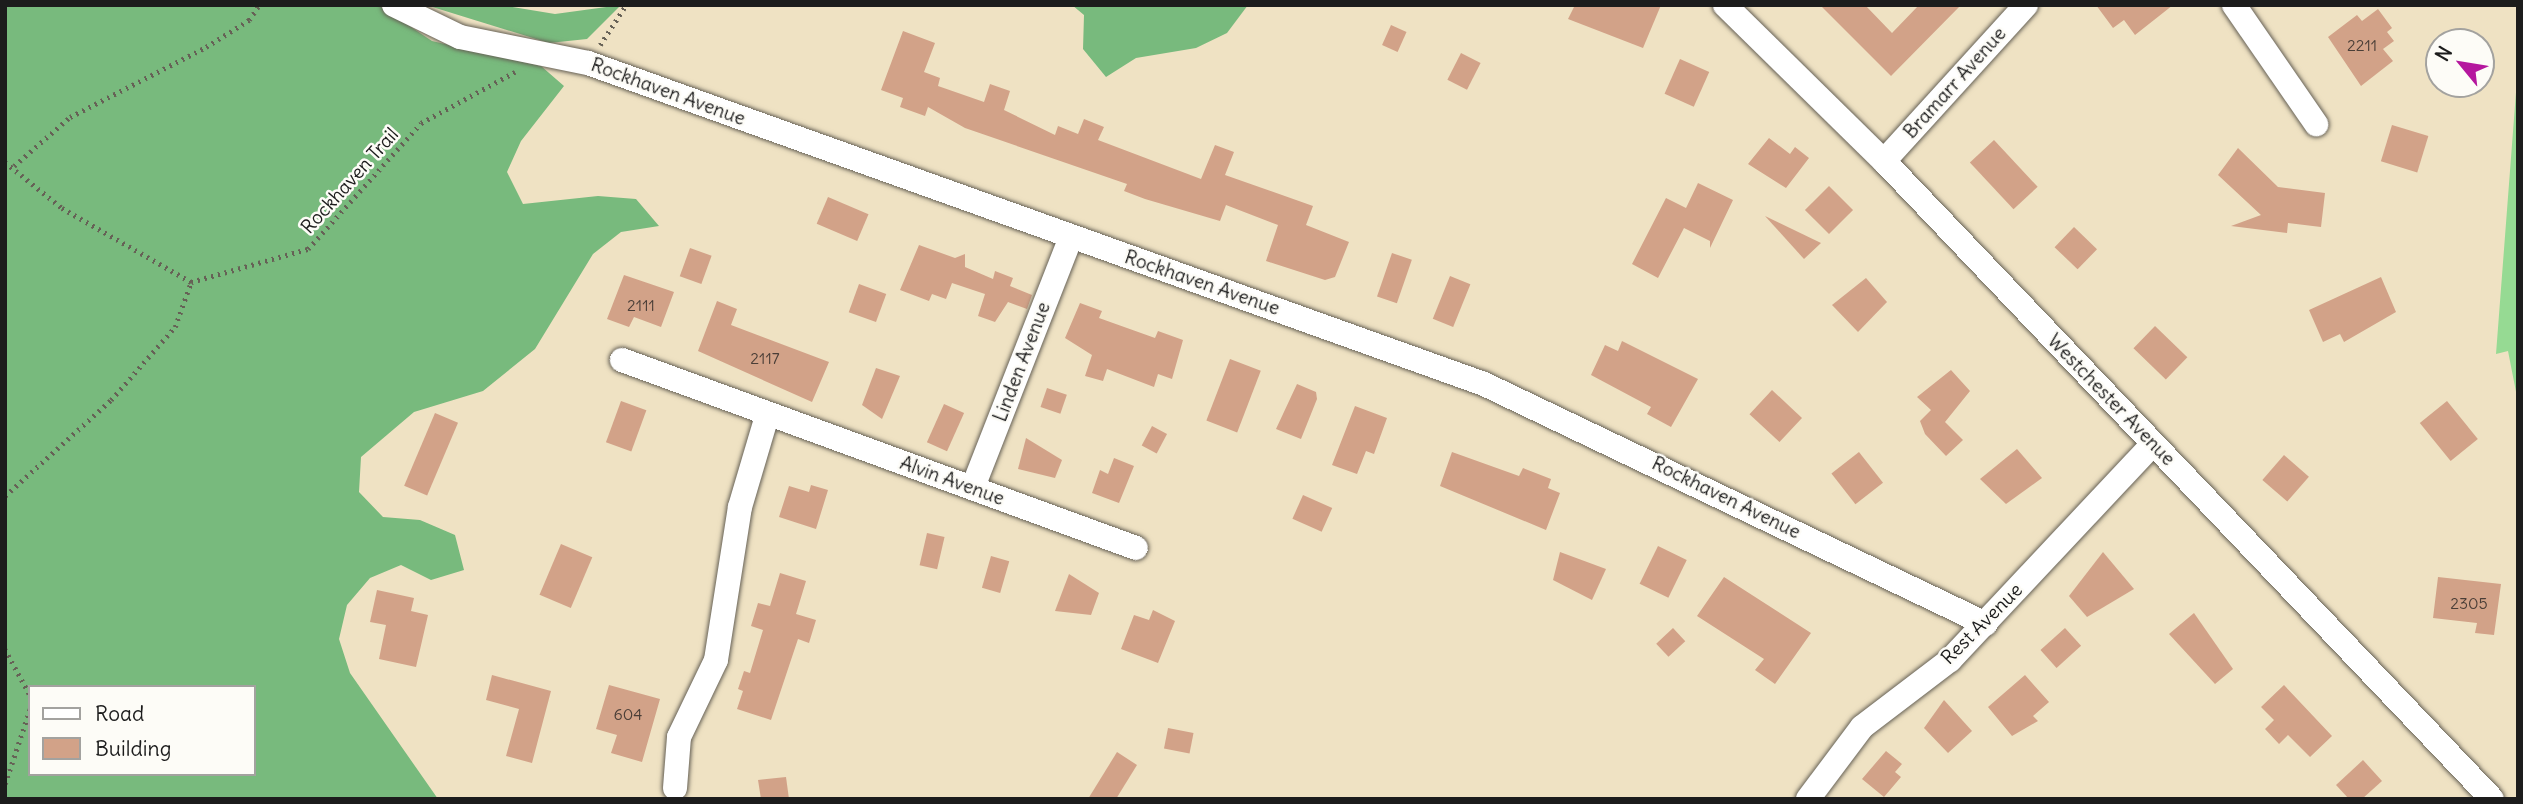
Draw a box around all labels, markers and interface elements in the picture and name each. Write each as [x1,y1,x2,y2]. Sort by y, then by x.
street label: Bramarr Avenue [1899,23,2011,143]
north arrow [2425,28,2495,98]
house number: 2211 [2347,35,2377,55]
text: N [2430,42,2457,65]
street label: Rockhaven Avenue [588,54,748,130]
street label: Rockhaven Trail [297,123,403,239]
street label: Rockhaven Avenue [1121,246,1283,320]
house number: 2111 [627,295,655,315]
street label: Linden Avenue [989,299,1055,425]
street label: Westchester Avenue [2042,330,2180,470]
house number: 2117 [750,348,780,368]
street label: Alvin Avenue [897,452,1007,510]
street label: Rockhaven Avenue [1648,452,1804,544]
street label: Rest Avenue [1937,579,2027,669]
house number: 2305 [2450,593,2488,613]
legend [28,685,256,776]
text: Road [95,700,144,727]
house number: 604 [613,704,643,724]
text: Building [95,735,171,762]

